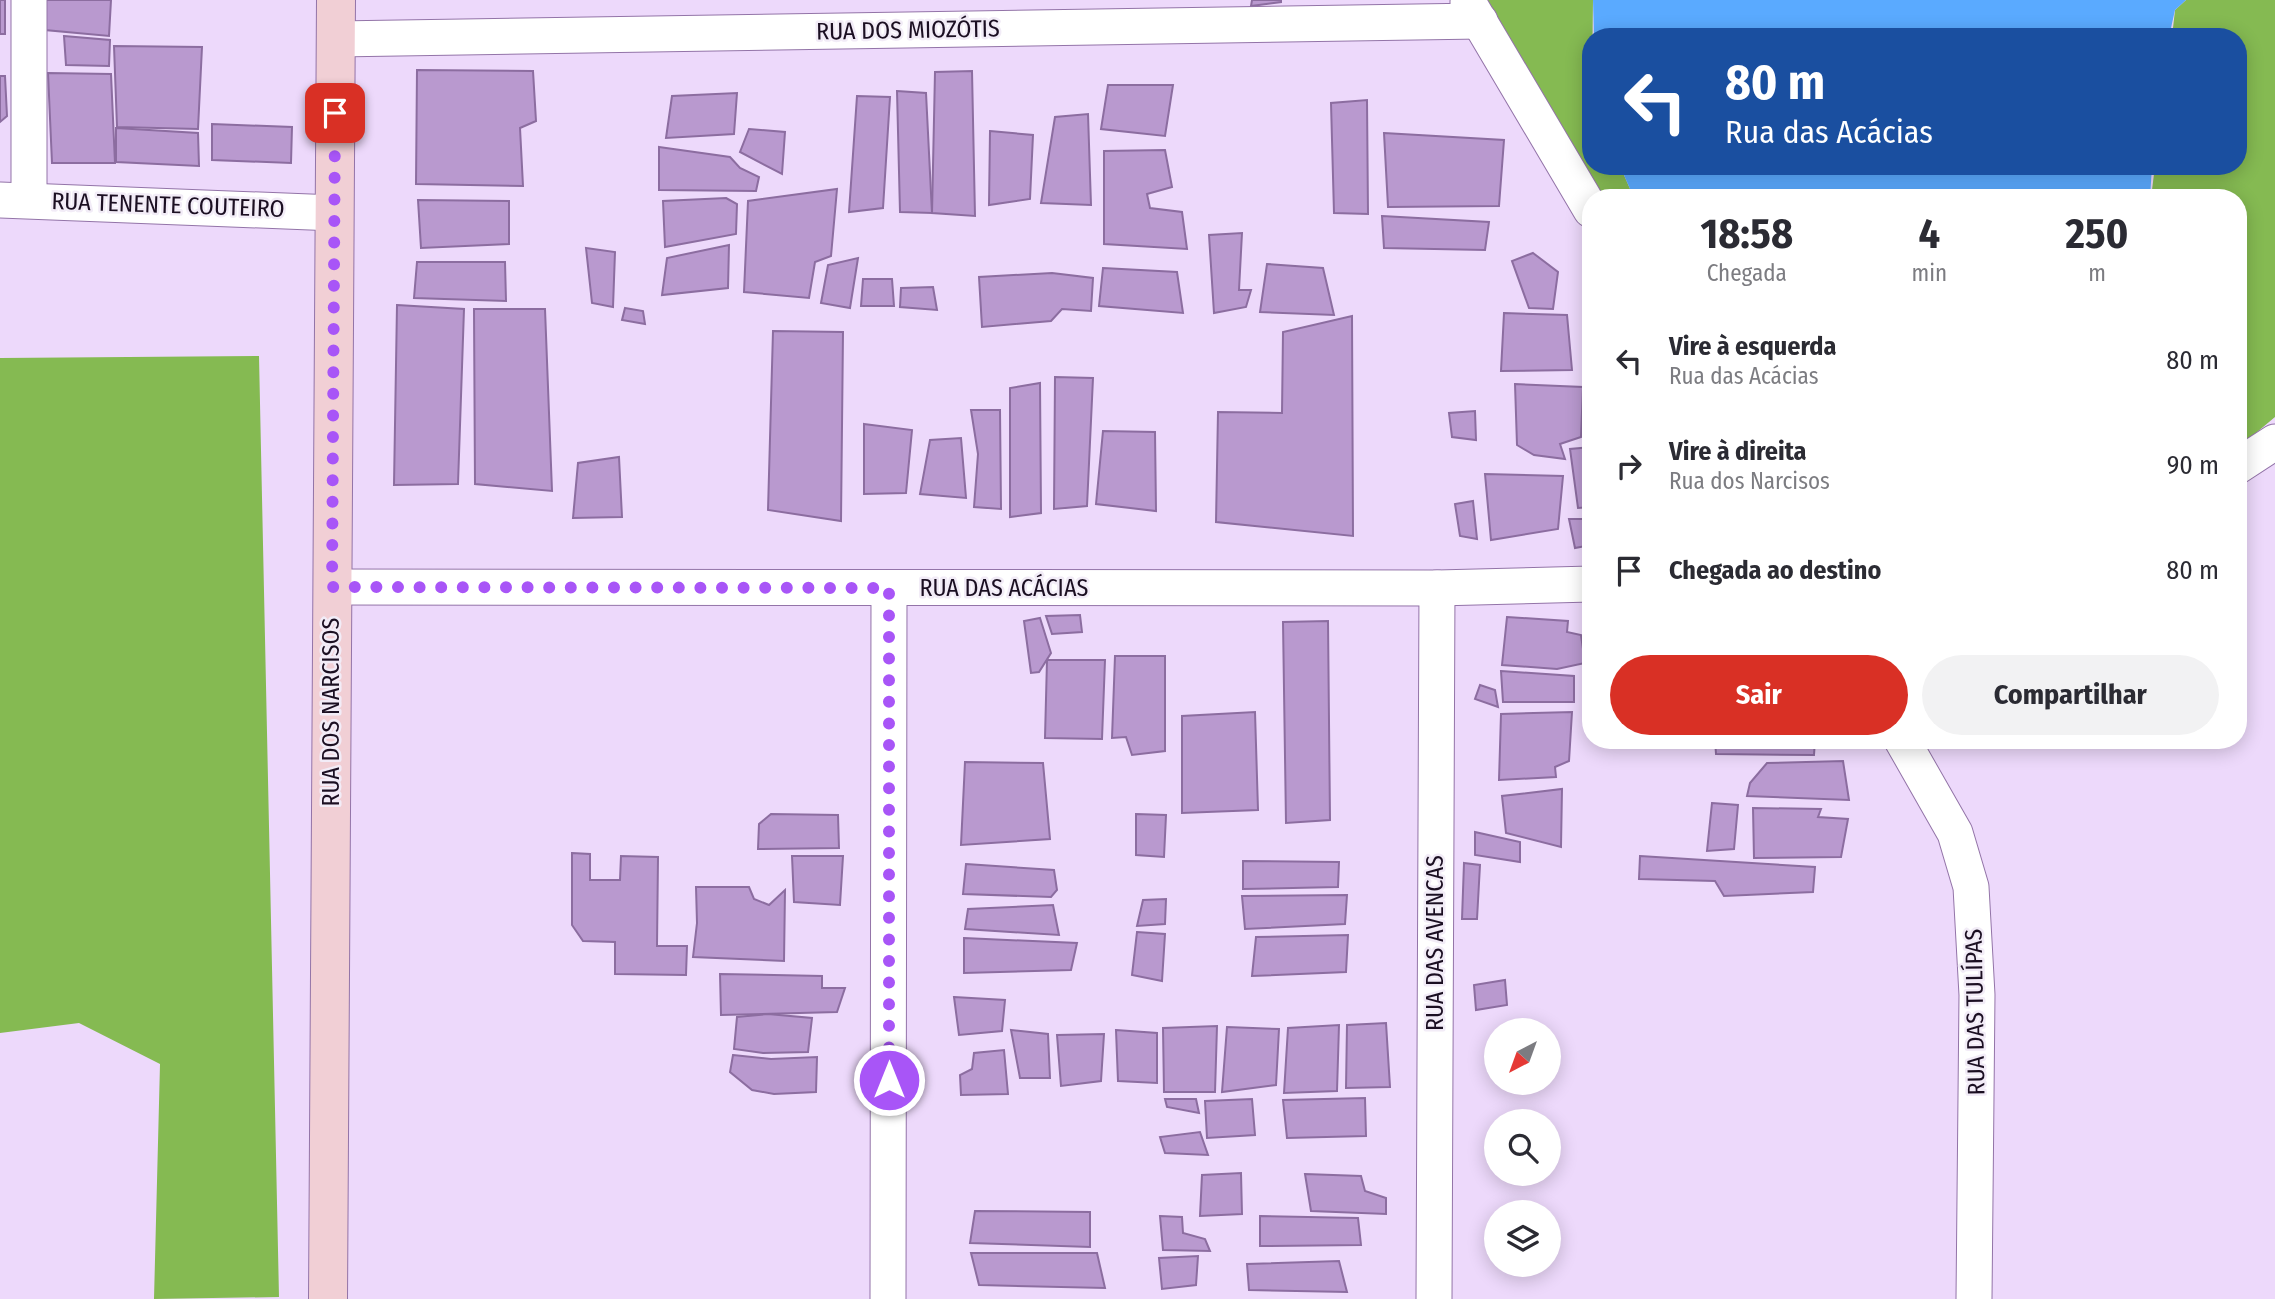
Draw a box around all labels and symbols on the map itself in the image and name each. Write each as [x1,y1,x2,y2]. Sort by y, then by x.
street label: RUA DOS MIOZÓTIS [816,14,1000,46]
pin [305,83,365,143]
street label: RUA TENENTE COUTEIRO [51,187,285,223]
street label: RUA DAS ACÁCIAS [920,573,1088,602]
street label: RUA DOS NARCISOS [317,617,345,807]
street label: RUA DAS AVENCAS [1421,855,1449,1031]
street label: RUA DAS TULÍPAS [1959,928,1990,1096]
north arrow [1484,1018,1561,1096]
position arrow [852,1043,926,1117]

